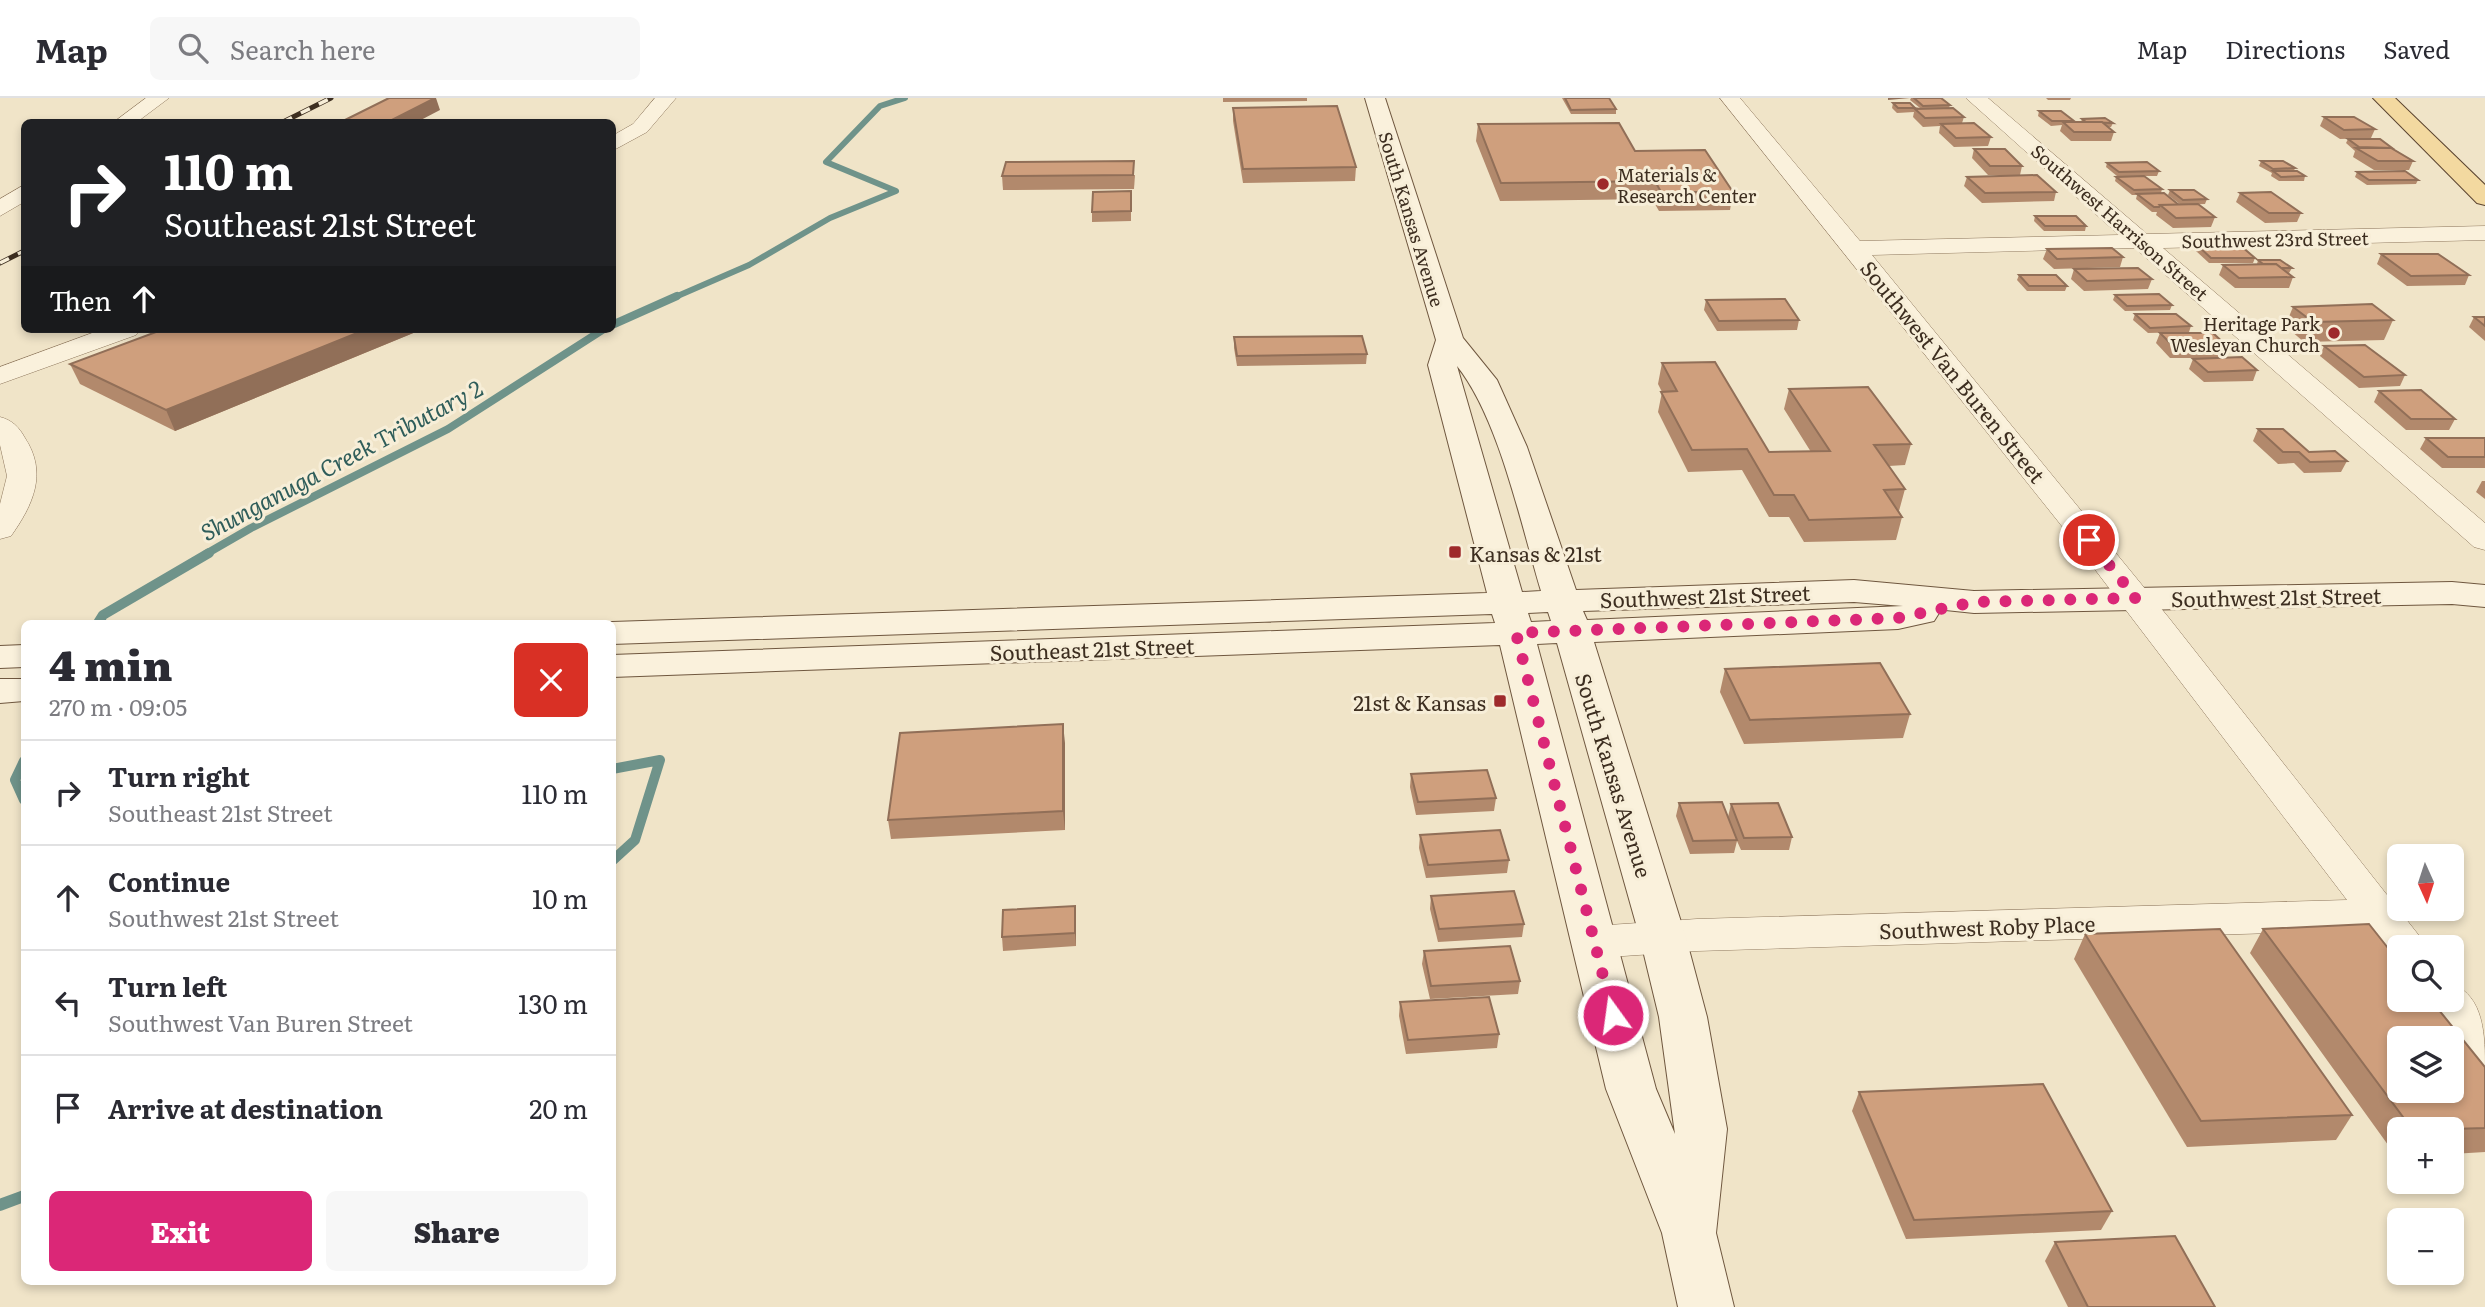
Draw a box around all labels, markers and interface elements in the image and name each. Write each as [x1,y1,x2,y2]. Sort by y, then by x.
search box [150,17,640,80]
text: Map [35,24,108,73]
icon: search [174,29,212,67]
text: Search here [230,29,376,68]
text: Map [2136,31,2187,66]
text: Directions [2225,31,2345,66]
text: Saved [2383,31,2450,66]
street label: South Kansas Avenue [1372,128,1452,310]
text: 110 m [164,132,293,205]
street label: Southwest Harrison Street [2026,137,2215,307]
icon: right [49,147,140,238]
place label: Materials & Research Center [1617,161,1757,209]
marker: Materials & Research Center [1595,176,1611,192]
text: Southeast 21st Street [164,199,476,247]
street label: Southwest 23rd Street [2181,224,2369,254]
street label: Southwest Van Buren Street [1854,253,2054,489]
text: Then [49,280,111,319]
icon: ahead [125,280,163,318]
place label: Heritage Park Wesleyan Church [2170,310,2321,358]
marker: Heritage Park Wesleyan Church [2326,325,2342,341]
water label: Shunganuga Creek Tributary 2 [194,370,488,548]
pin [2059,510,2119,570]
icon: arrive [2070,521,2108,559]
place label: Kansas & 21st [1469,537,1602,568]
marker: Kansas & 21st [1447,544,1463,560]
street label: Southwest 21st Street [1599,576,1811,614]
street label: Southwest 21st Street [2170,579,2382,613]
street label: Southeast 21st Street [989,629,1195,667]
text: 4 min [49,632,173,694]
button: close [514,643,588,717]
street label: South Kansas Avenue [1569,669,1661,881]
place label: 21st & Kansas [1353,686,1486,717]
text: 270 m · 09:05 [49,689,187,723]
marker: 21st & Kansas [1492,693,1508,709]
text: Turn right [108,756,250,795]
text: 110 m [521,773,588,812]
icon: right [49,774,87,812]
text: Southeast 21st Street [108,795,332,829]
north arrow [2387,844,2464,920]
map controls [2387,844,2464,1285]
text: Continue [108,861,230,900]
text: 10 m [532,878,588,917]
icon: ahead [49,879,87,917]
text: Southwest 21st Street [108,900,339,934]
street label: Southwest Roby Place [1878,907,2096,945]
button: search [2387,935,2464,1012]
text: Turn left [108,966,227,1005]
position arrow [1576,978,1650,1052]
text: 130 m [518,983,588,1022]
icon: left [49,984,87,1022]
text: Southwest Van Buren Street [108,1005,413,1039]
button: layers [2387,1026,2464,1103]
text: Arrive at destination [108,1088,383,1127]
text: 20 m [529,1088,588,1127]
icon: arrive [49,1089,87,1127]
button: + [2387,1117,2464,1194]
button: Exit [49,1191,312,1271]
button: Share [326,1191,588,1271]
button: − [2387,1208,2464,1285]

